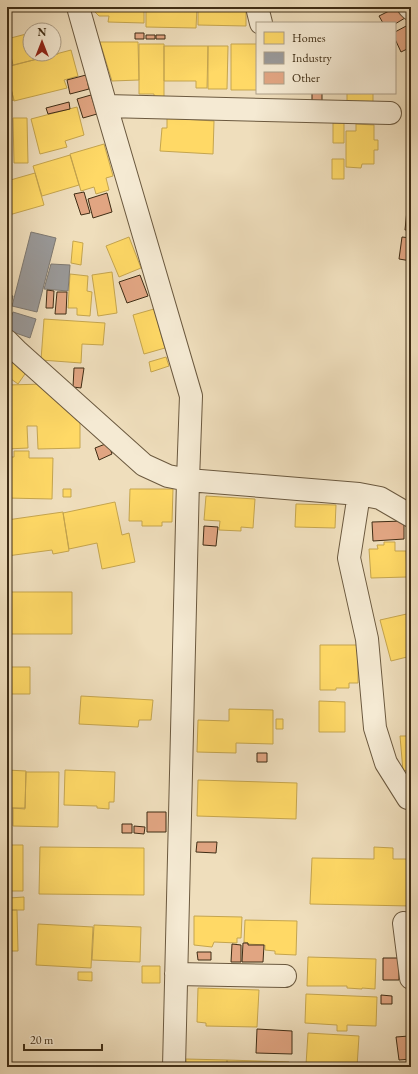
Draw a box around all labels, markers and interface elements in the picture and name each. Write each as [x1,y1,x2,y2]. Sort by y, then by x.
north arrow [22,22,62,62]
legend [256,22,396,94]
text: N [38,25,47,39]
text: Homes [292,30,326,46]
text: Industry [292,50,332,66]
text: Other [292,70,320,86]
scale bar [24,1026,102,1052]
text: 20 m [30,1032,54,1048]

